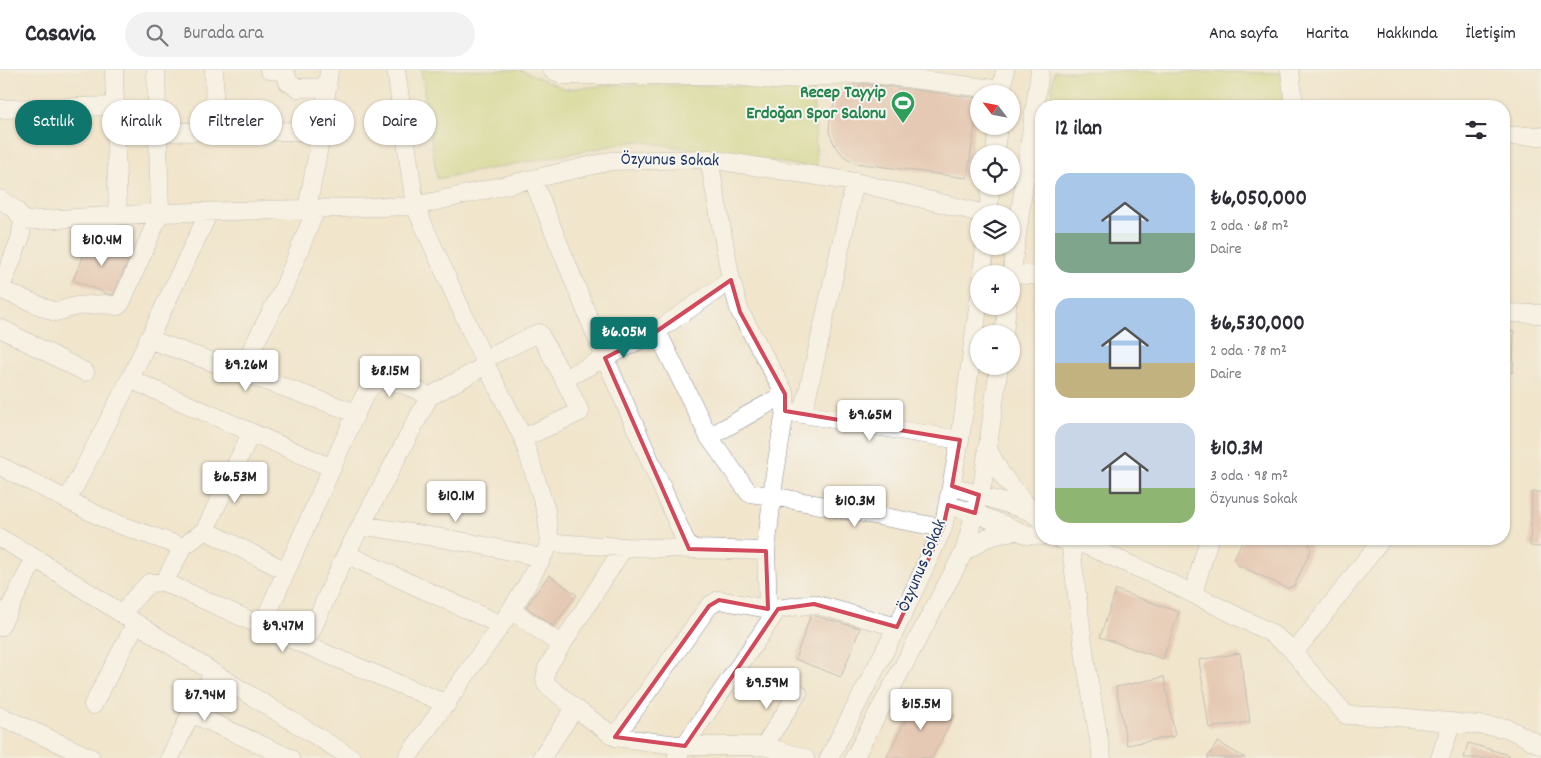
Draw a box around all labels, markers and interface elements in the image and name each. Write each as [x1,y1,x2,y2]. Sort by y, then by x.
search box [125,12,475,57]
text: Casavia [25,18,95,52]
icon: search [143,21,171,49]
text: Burada ara [183,21,263,48]
text: Ana sayfa [1209,22,1278,47]
text: Harita [1306,22,1348,47]
text: Hakkında [1376,22,1437,47]
text: İletişim [1465,22,1516,47]
place label: Recep Tayyip Erdoğan Spor Salonu [746,81,886,127]
north arrow [970,85,1020,135]
map controls [970,85,1020,375]
sports icon: Recep Tayyip Erdoğan Spor Salonu [890,90,916,124]
chip: Satılık [15,100,92,145]
chip: Kiralık [102,100,180,145]
chip: Filtreler [190,100,282,145]
chip: Yeni [292,100,354,145]
chip: Daire [364,100,436,145]
text: 12 ilan [1055,115,1102,145]
icon: filters [1462,116,1490,144]
button: locate [970,145,1020,195]
street label: Özyunus Sokak [620,148,720,174]
text: ₺6,050,000 [1210,185,1307,215]
icon: home [1095,193,1155,253]
button: layers [970,205,1020,255]
text: 2 oda · 68 m² [1210,215,1289,238]
pin: ₺10.4M [61,224,143,267]
text: ₺10.4M [82,229,122,252]
text: Daire [1210,238,1242,261]
button: + [970,265,1020,315]
text: ₺6,530,000 [1210,310,1305,340]
pin: ₺6.05M [583,316,665,359]
icon: home [1095,318,1155,378]
text: ₺6.05M [602,321,646,344]
button: − [970,325,1020,375]
text: 2 oda · 78 m² [1210,340,1287,363]
pin: ₺9.26M [205,350,287,392]
text: ₺9.26M [224,354,268,377]
pin: ₺8.15M [349,356,431,398]
text: ₺8.15M [371,360,409,383]
text: Daire [1210,363,1242,386]
pin: ₺9.65M [829,400,911,442]
text: ₺9.65M [848,404,892,427]
text: ₺10.3M [1210,435,1263,465]
icon: home [1095,443,1155,503]
pin: ₺6.53M [194,462,276,504]
text: 3 oda · 98 m² [1210,465,1288,488]
text: ₺6.53M [213,466,257,489]
pin: ₺10.1M [415,480,497,523]
text: ₺10.1M [438,485,474,508]
pin: ₺10.3M [814,486,896,528]
text: Özyunus Sokak [1210,488,1298,511]
text: ₺10.3M [835,490,875,513]
street label: Özyunus Sokak [892,516,954,616]
pin: ₺9.47M [242,610,324,653]
text: ₺9.47M [262,615,304,638]
pin: ₺9.59M [726,668,808,710]
text: ₺9.59M [745,672,789,695]
pin: ₺7.94M [164,680,246,722]
text: ₺7.94M [184,684,226,707]
pin: ₺15.5M [880,688,962,731]
text: ₺15.5M [901,693,941,716]

